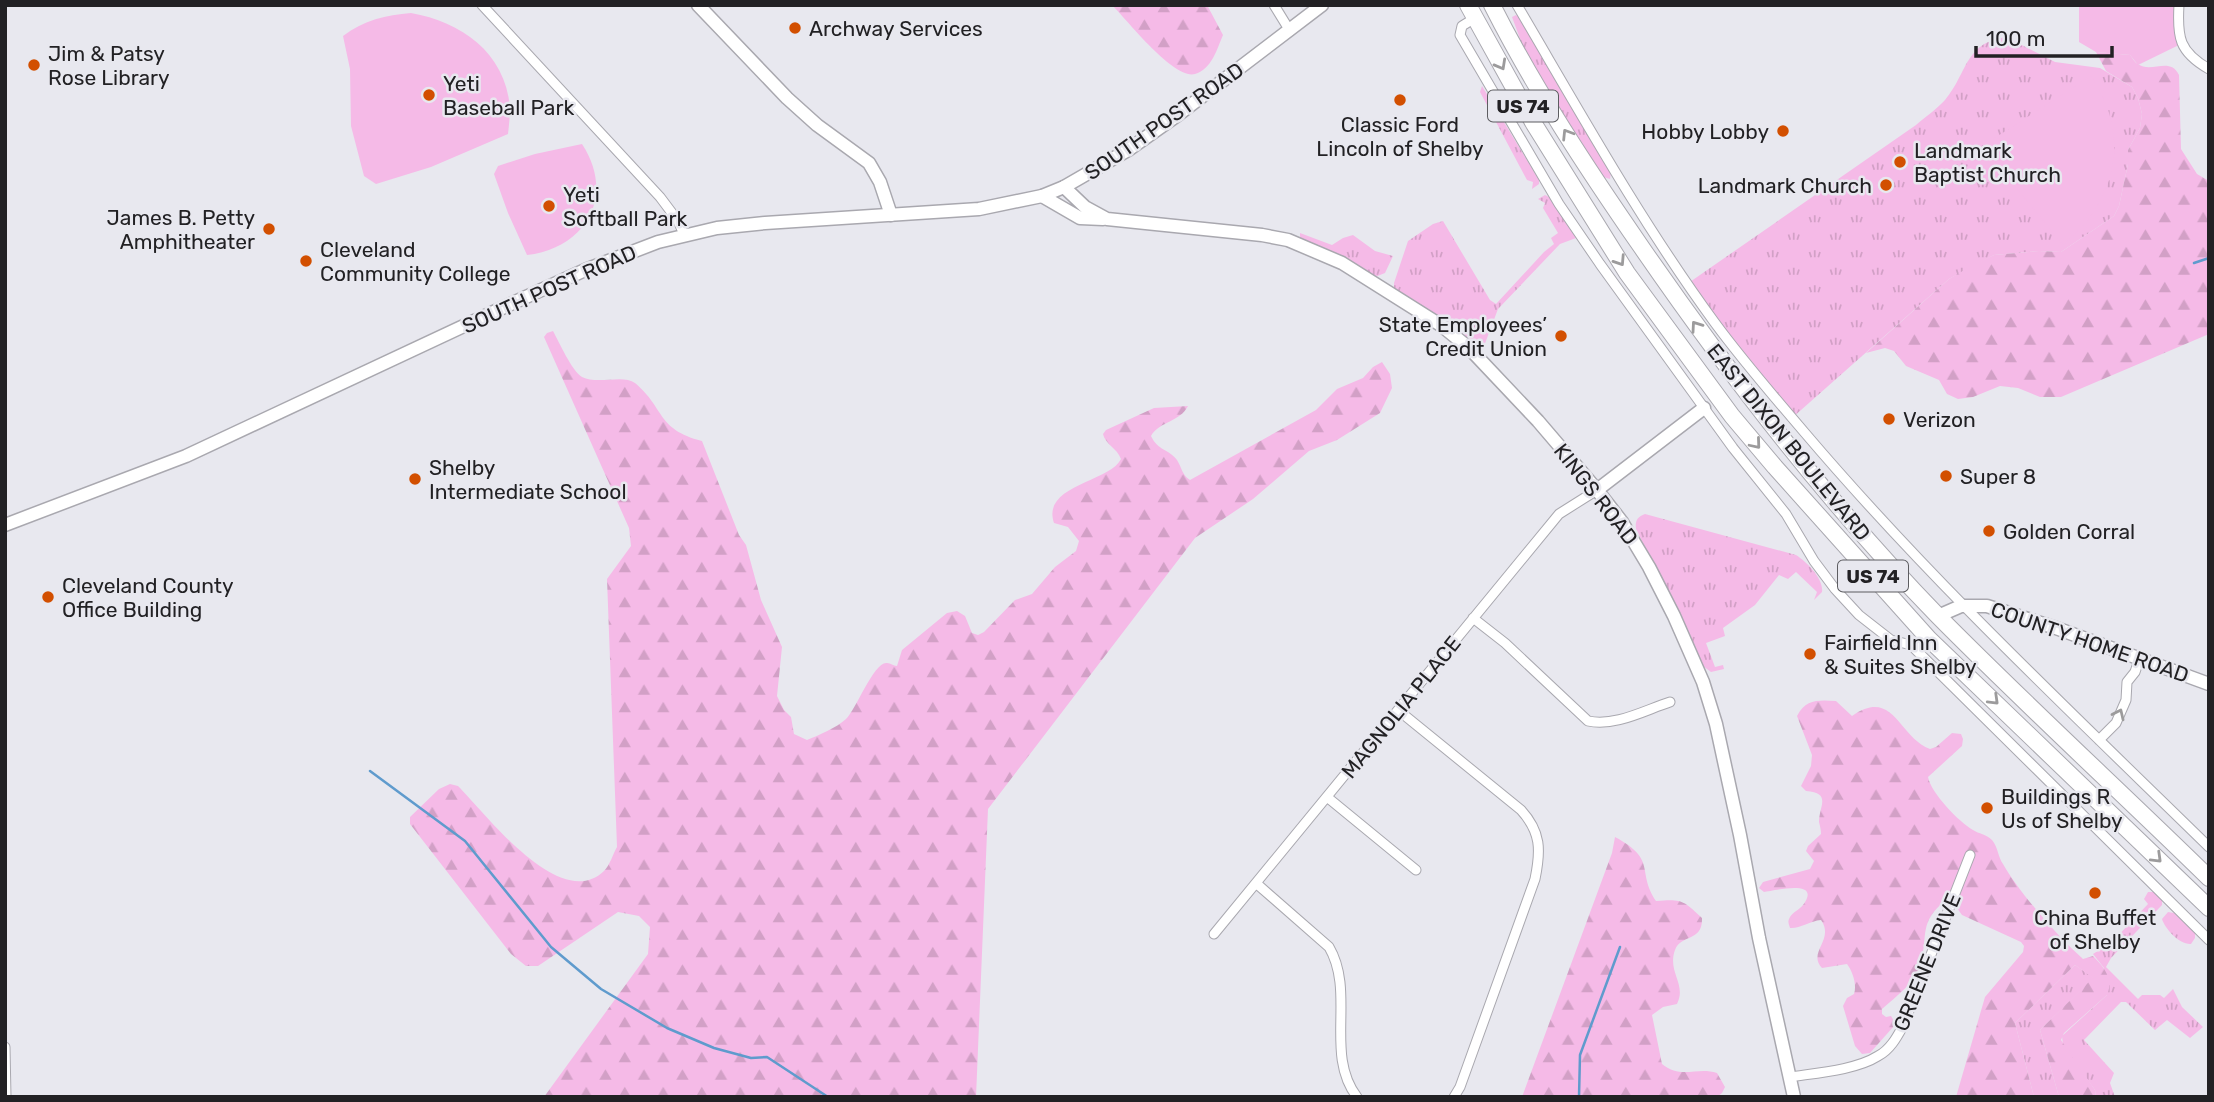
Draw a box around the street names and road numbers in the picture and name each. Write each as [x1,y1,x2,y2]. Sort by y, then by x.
street label: SOUTH POST ROAD [1080,57,1248,185]
road number: US 74 [1488,90,1558,122]
street label: SOUTH POST ROAD [458,239,640,339]
street label: EAST DIXON BOULEVARD [1702,339,1876,545]
street label: KINGS ROAD [1549,438,1643,550]
road number: US 74 [1838,561,1908,592]
street label: COUNTY HOME ROAD [1988,596,2192,688]
street label: MAGNOLIA PLACE [1336,631,1466,783]
street label: GREENE DRIVE [1888,889,1966,1035]

